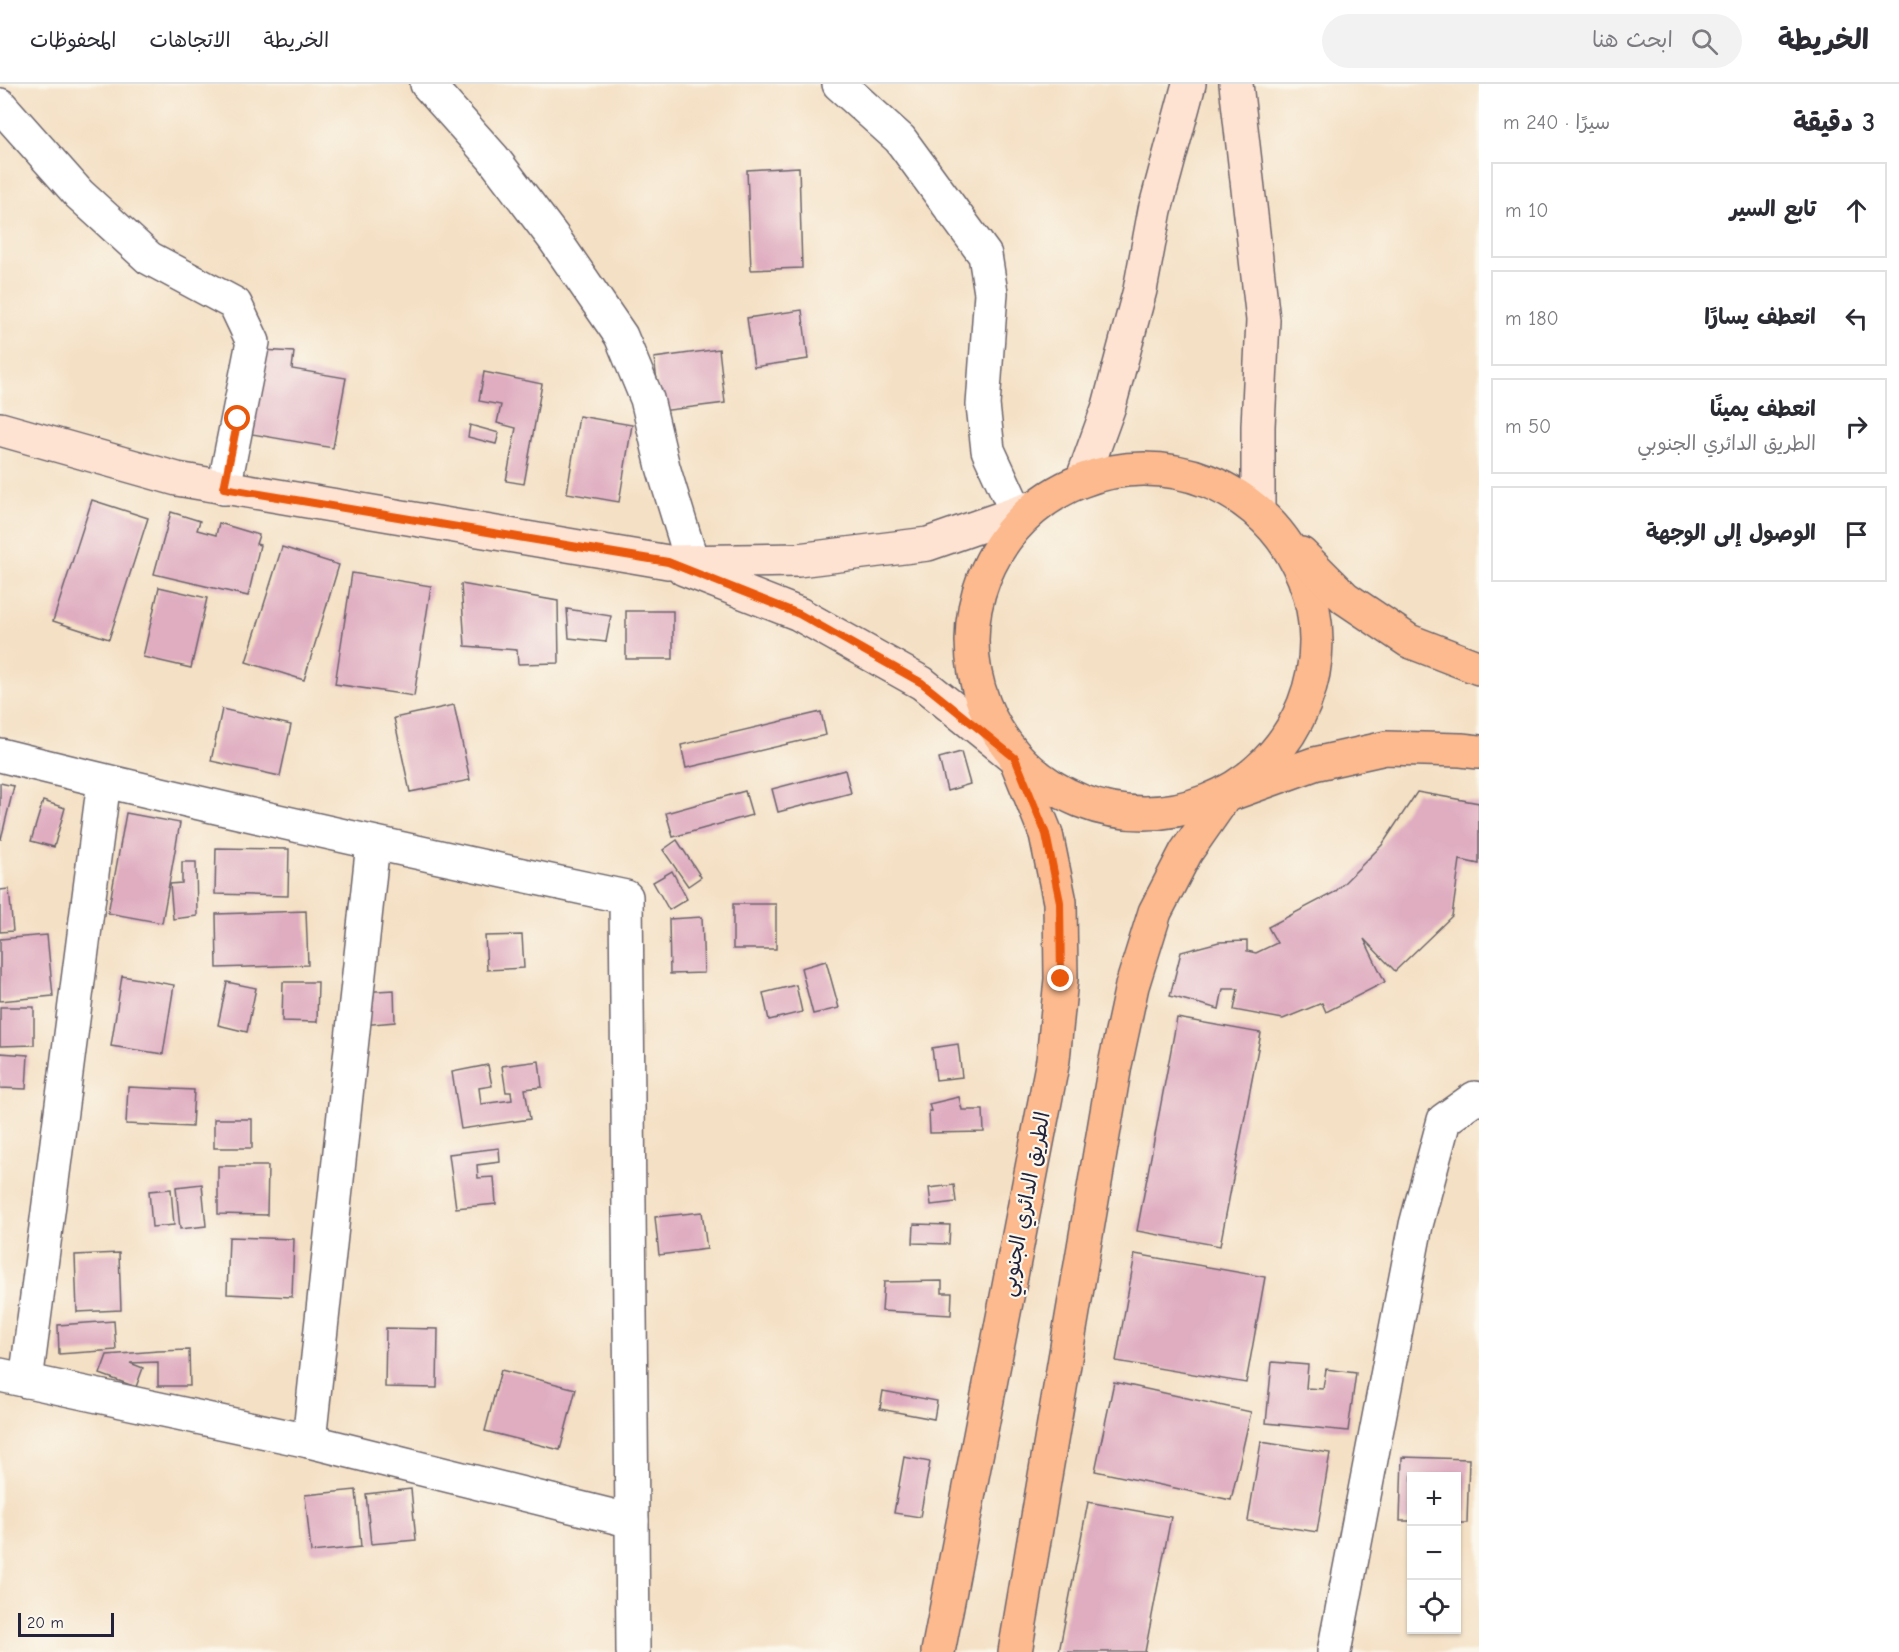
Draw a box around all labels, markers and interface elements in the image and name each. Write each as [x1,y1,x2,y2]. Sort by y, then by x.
search box [1322,14,1742,68]
text: الخريطة [1778,24,1869,56]
icon: search [1688,25,1721,58]
text: ابحث هنا [1592,27,1673,53]
text: المحفوظات [30,28,116,52]
text: الاتجاهات [149,28,231,52]
text: الخريطة [264,28,329,52]
text: 3 دقيقة [1793,108,1875,138]
text: سيرًا · 240 m [1503,111,1610,134]
icon: ahead [1840,194,1873,227]
text: تابع السير [1730,196,1816,222]
text: 10 m [1505,199,1548,222]
icon: left [1840,302,1873,335]
text: انعطف يسارًا [1704,304,1816,330]
text: 180 m [1505,307,1559,330]
text: انعطف يمينًا [1710,396,1816,422]
route start [224,405,250,431]
icon: right [1840,410,1873,443]
text: 50 m [1505,415,1551,438]
text: الطريق الدائري الجنوبي [1637,432,1816,455]
icon: arrive [1840,518,1873,551]
text: الوصول إلى الوجهة [1646,520,1816,546]
route end [1047,965,1073,991]
street label: الطريق الدائري الجنوبي [995,1110,1062,1300]
map controls [1407,1472,1461,1634]
button: + [1407,1472,1461,1526]
button: − [1407,1526,1461,1580]
button: locate [1407,1580,1461,1634]
scale bar [18,1610,114,1638]
text: 20 m [27,1614,64,1632]

